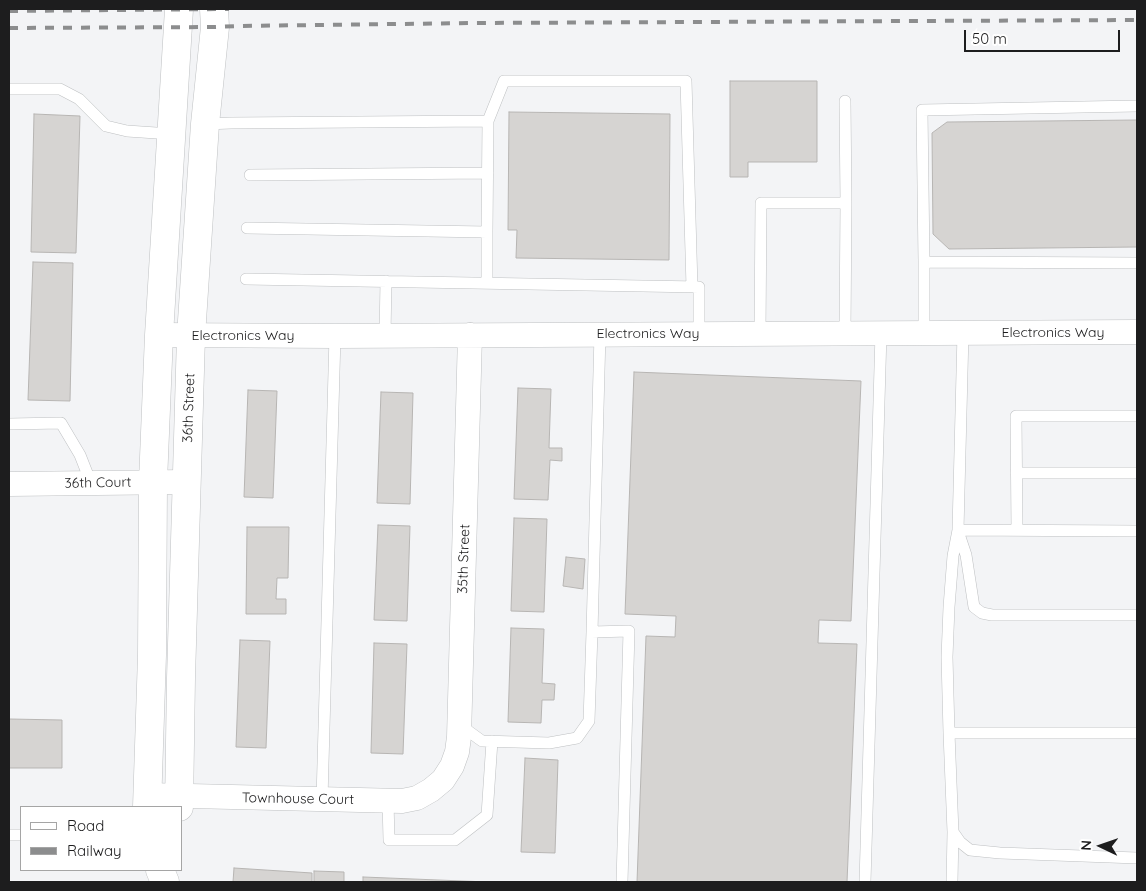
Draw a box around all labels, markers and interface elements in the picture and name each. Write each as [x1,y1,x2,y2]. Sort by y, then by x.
scale bar [966,20,1122,52]
text: 50 m [972,29,1007,48]
street label: Electronics Way [1001,325,1105,341]
street label: Electronics Way [596,326,700,342]
street label: Electronics Way [191,328,295,344]
street label: 36th Street [179,373,199,443]
street label: 36th Court [64,474,132,492]
street label: 35th Street [454,524,474,594]
street label: Townhouse Court [242,790,354,808]
legend [20,806,182,871]
text: Road [67,816,104,835]
north arrow [1076,821,1126,871]
text: N [1077,840,1095,851]
text: Railway [67,841,122,860]

